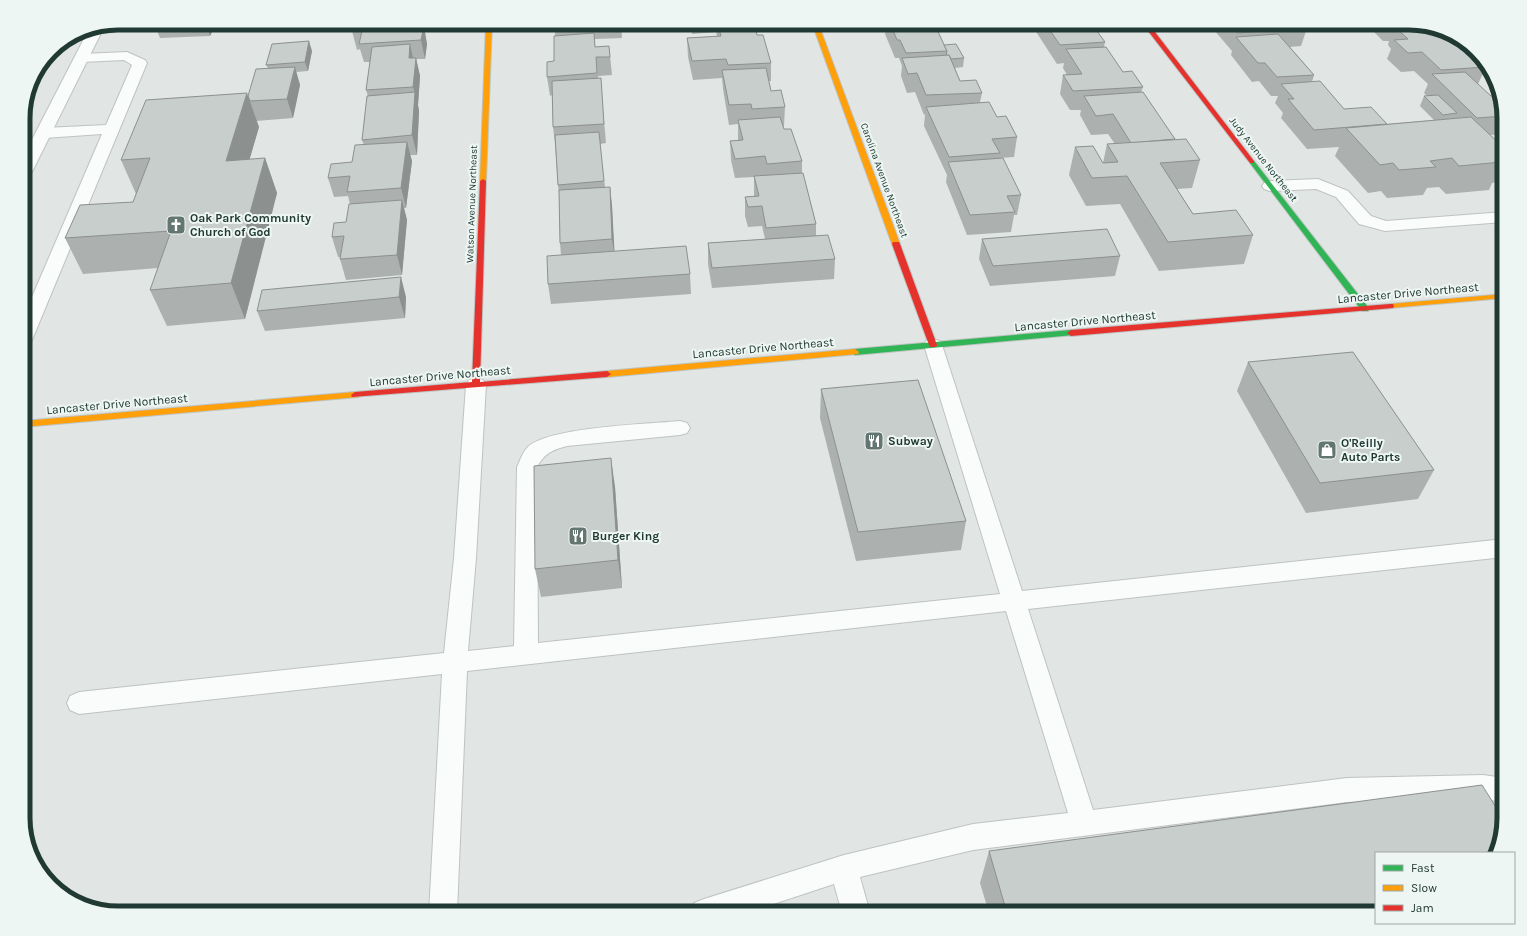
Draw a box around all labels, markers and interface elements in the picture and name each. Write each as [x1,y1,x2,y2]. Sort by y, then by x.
street label: Judy Avenue Northeast [1227,115,1300,204]
street label: Carolina Avenue Northeast [858,121,910,239]
street label: Watson Avenue Northeast [464,145,480,263]
place label: Oak Park Community Church of God [190,211,311,239]
church icon: Oak Park Community Church of God [165,214,187,236]
street label: Lancaster Drive Northeast [1337,280,1480,306]
street label: Lancaster Drive Northeast [1014,308,1157,334]
street label: Lancaster Drive Northeast [692,335,835,361]
street label: Lancaster Drive Northeast [369,363,512,389]
street label: Lancaster Drive Northeast [46,391,189,417]
restaurant icon: Subway [863,430,885,452]
place label: Subway [888,434,933,448]
place label: O'Reilly Auto Parts [1341,436,1400,464]
shop icon: O'Reilly Auto Parts [1316,439,1338,461]
restaurant icon: Burger King [567,525,589,547]
place label: Burger King [592,529,659,543]
legend [1375,852,1515,924]
text: Fast [1411,861,1435,875]
text: Slow [1411,881,1437,895]
text: Jam [1411,901,1434,915]

